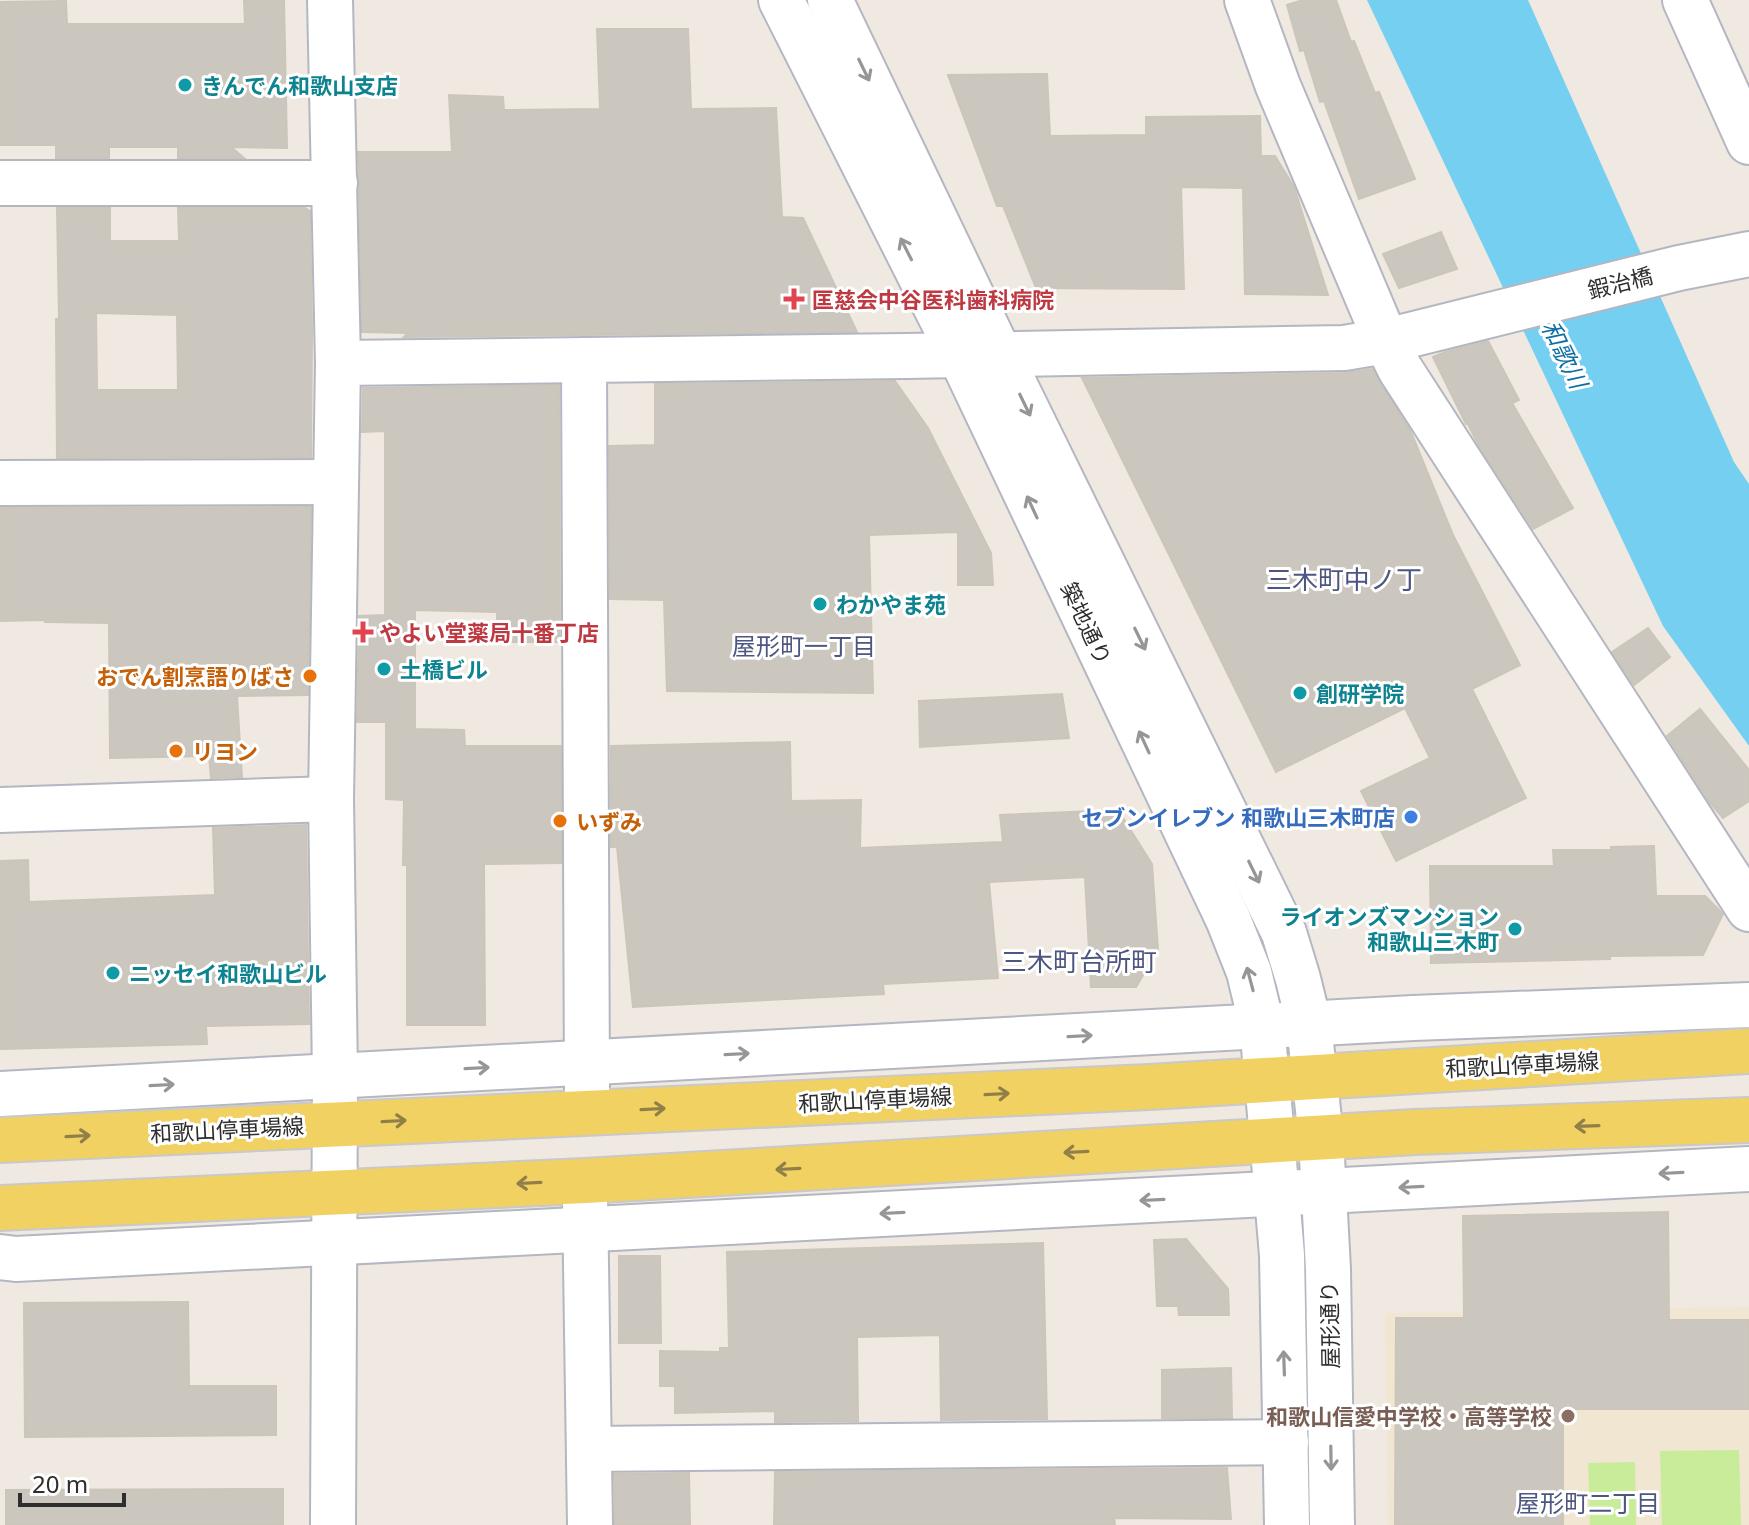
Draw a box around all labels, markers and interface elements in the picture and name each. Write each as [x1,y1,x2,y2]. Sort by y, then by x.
one-way arrow [857,58,872,82]
place label: きんでん和歌山支店 [201,70,398,100]
marker: きんでん和歌山支店 [176,76,194,94]
one-way arrow [898,237,913,261]
street label: 鍜治橋 [1584,259,1656,305]
place label: 匡慈会中谷医科歯科病院 [812,284,1054,314]
marker: 匡慈会中谷医科歯科病院 [783,288,805,310]
water label: 和歌川 [1534,314,1597,396]
one-way arrow [1018,393,1033,417]
one-way arrow [1024,496,1039,520]
district label: 三木町中ノ丁 [1266,561,1422,597]
street label: 築地通り [1055,577,1119,669]
place label: わかやま苑 [836,589,946,619]
marker: わかやま苑 [811,595,829,613]
place label: やよい堂薬局十番丁店 [379,617,599,647]
marker: やよい堂薬局十番丁店 [354,623,372,641]
one-way arrow [1133,626,1148,650]
district label: 屋形町一丁目 [732,629,876,662]
place label: 土橋ビル [400,654,488,684]
marker: 土橋ビル [375,660,393,678]
place label: おでん割烹語りばさ [96,661,294,691]
marker: おでん割烹語りばさ [301,667,319,685]
place label: 創研学院 [1316,678,1404,708]
marker: 創研学院 [1291,684,1309,702]
one-way arrow [1136,731,1151,755]
place label: リヨン [192,736,258,766]
marker: リヨン [167,742,185,760]
place label: セブンイレブン 和歌山三木町店 [1081,802,1395,832]
place label: いずみ [576,806,642,836]
marker: セブンイレブン 和歌山三木町店 [1402,808,1420,826]
marker: いずみ [551,812,569,830]
one-way arrow [1247,860,1263,884]
place label: ライオンズマンション 和歌山三木町 [1279,901,1499,956]
marker: ライオンズマンション 和歌山三木町 [1506,920,1524,938]
district label: 三木町台所町 [1001,943,1157,979]
place label: ニッセイ和歌山ビル [129,958,327,988]
marker: ニッセイ和歌山ビル [104,964,122,982]
one-way arrow [1242,967,1257,993]
one-way arrow [1066,1029,1093,1044]
street label: 和歌山停車場線 [1444,1045,1600,1083]
one-way arrow [723,1047,750,1062]
one-way arrow [463,1060,490,1075]
one-way arrow [148,1077,175,1092]
street label: 和歌山停車場線 [797,1080,953,1118]
one-way arrow [983,1086,1010,1101]
one-way arrow [639,1101,666,1116]
street label: 和歌山停車場線 [149,1110,305,1148]
one-way arrow [380,1114,407,1129]
one-way arrow [1574,1118,1601,1133]
one-way arrow [64,1128,91,1143]
one-way arrow [1063,1145,1090,1160]
one-way arrow [775,1161,802,1176]
one-way arrow [1658,1166,1685,1181]
one-way arrow [516,1176,543,1191]
one-way arrow [1398,1179,1425,1194]
one-way arrow [1139,1192,1166,1207]
one-way arrow [879,1206,906,1221]
street label: 屋形通り [1313,1281,1345,1369]
one-way arrow [1276,1350,1292,1377]
place label: 和歌山信愛中学校・高等学校 [1266,1401,1552,1431]
marker: 和歌山信愛中学校・高等学校 [1559,1407,1577,1425]
one-way arrow [1323,1444,1339,1471]
scale bar [20,1457,124,1507]
text: 20 m [32,1467,88,1500]
district label: 屋形町二丁目 [1516,1486,1660,1519]

